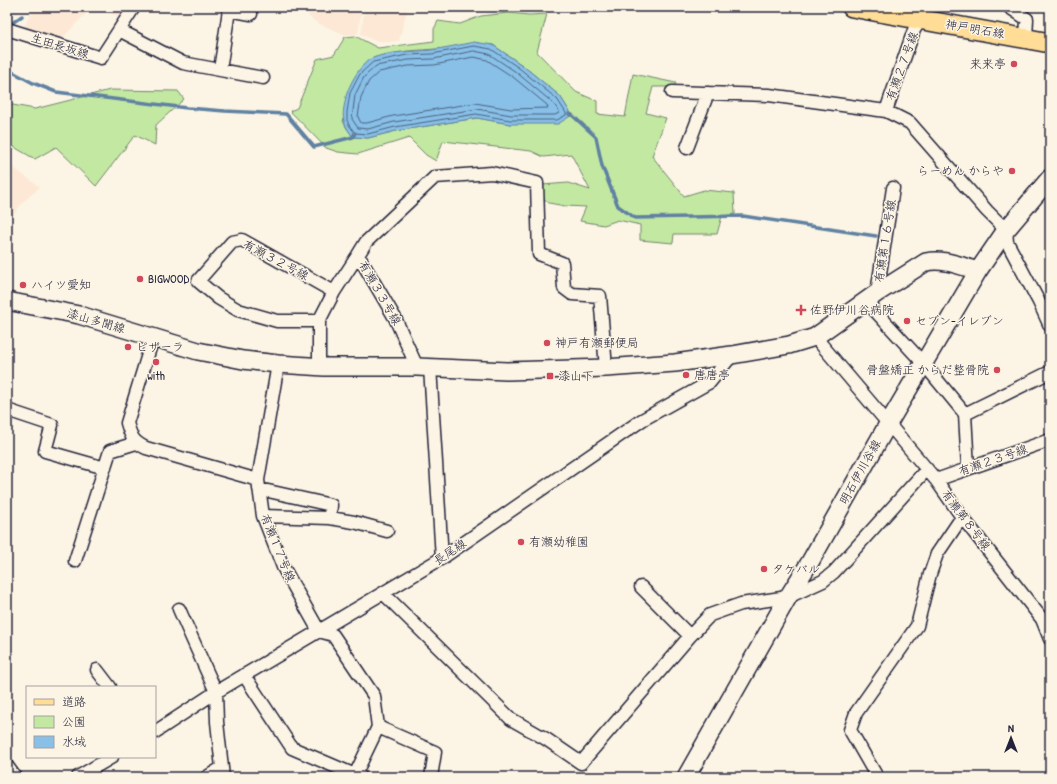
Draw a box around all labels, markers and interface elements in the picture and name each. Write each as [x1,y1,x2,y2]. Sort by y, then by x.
street label: 神戸明石線 [944,15,1006,42]
street label: 生田長坂線 [29,29,91,62]
street label: 有瀬２７号線 [881,29,922,103]
place label: 来来亭 [970,55,1006,72]
marker: 来来亭 [1009,59,1019,69]
place label: らーめん からや [917,162,1004,179]
marker: らーめん からや [1007,166,1017,176]
street label: 有瀬第１６号線 [870,198,899,284]
street label: 有瀬３２号線 [240,235,312,284]
street label: 有瀬３３号線 [355,257,406,328]
place label: BIGWOOD [148,270,189,287]
marker: BIGWOOD [135,274,145,284]
place label: ハイツ愛知 [31,276,91,293]
marker: ハイツ愛知 [18,280,28,290]
place label: 佐野伊川谷病院 [810,301,894,318]
street label: 漆山多聞線 [65,304,127,337]
marker: 佐野伊川谷病院 [795,304,807,316]
place label: セブン-イレブン [915,312,1004,329]
marker: セブン-イレブン [902,316,912,326]
place label: 神戸有瀬郵便局 [555,334,639,351]
place label: ピザーラ [136,338,184,355]
marker: 神戸有瀬郵便局 [542,338,552,348]
marker: ピザーラ [123,342,133,352]
marker: with [151,357,161,367]
place label: 骨盤矯正 からだ整骨院 [866,361,989,378]
marker: 骨盤矯正 からだ整骨院 [992,365,1002,375]
place label: 唐唐亭 [694,366,730,383]
place label: with [147,367,165,384]
place label: 漆山下 [558,367,594,384]
marker: 唐唐亭 [681,370,691,380]
marker: 漆山下 [545,371,555,381]
street label: 明石伊川谷線 [835,436,884,507]
street label: 有瀬２３号線 [956,440,1030,479]
street label: 有瀬第８号線 [938,486,995,554]
street label: 有瀬１７号線 [257,511,300,584]
place label: 有瀬幼稚園 [529,533,589,550]
street label: 長尾線 [430,534,469,569]
marker: 有瀬幼稚園 [516,537,526,547]
place label: タケバル [772,560,820,577]
marker: タケバル [759,564,769,574]
legend [26,686,156,758]
text: 道路 [62,693,86,710]
text: 公園 [62,713,86,730]
north arrow [991,718,1031,758]
text: N [1008,721,1014,735]
text: 水域 [62,733,86,750]

